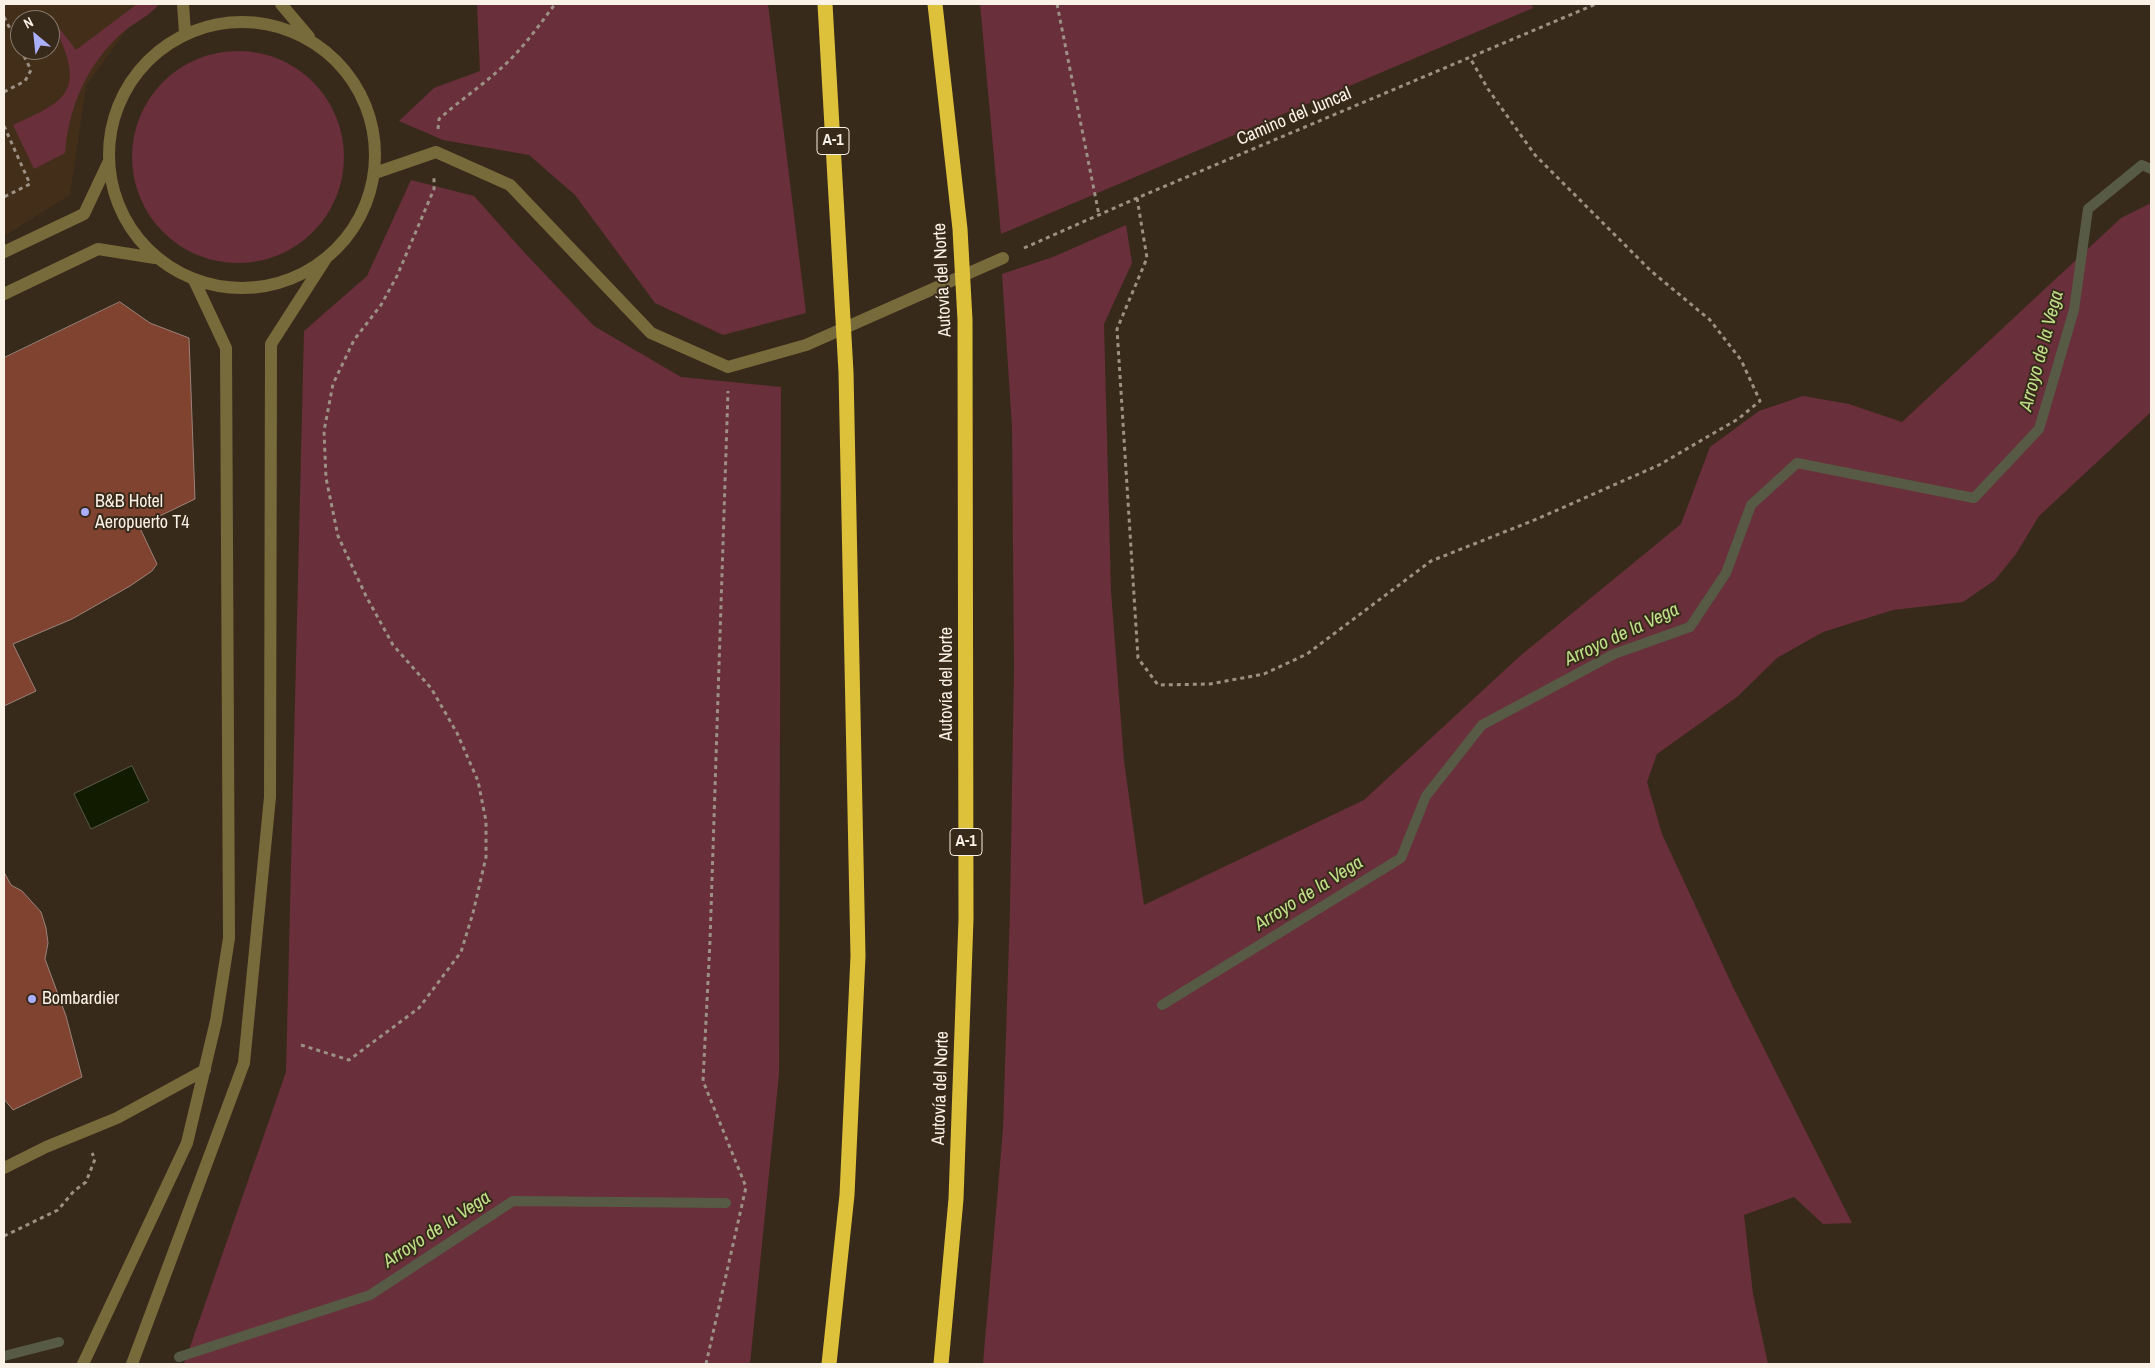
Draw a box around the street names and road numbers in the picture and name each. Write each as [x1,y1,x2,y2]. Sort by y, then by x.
street label: Camino del Juncal [1234,83,1354,151]
road number: A-1 [817,128,849,154]
street label: Autovía del Norte [929,222,957,338]
street label: Autovía del Norte [936,627,958,741]
road number: A-1 [950,829,982,856]
street label: Autovía del Norte [928,1031,954,1145]

